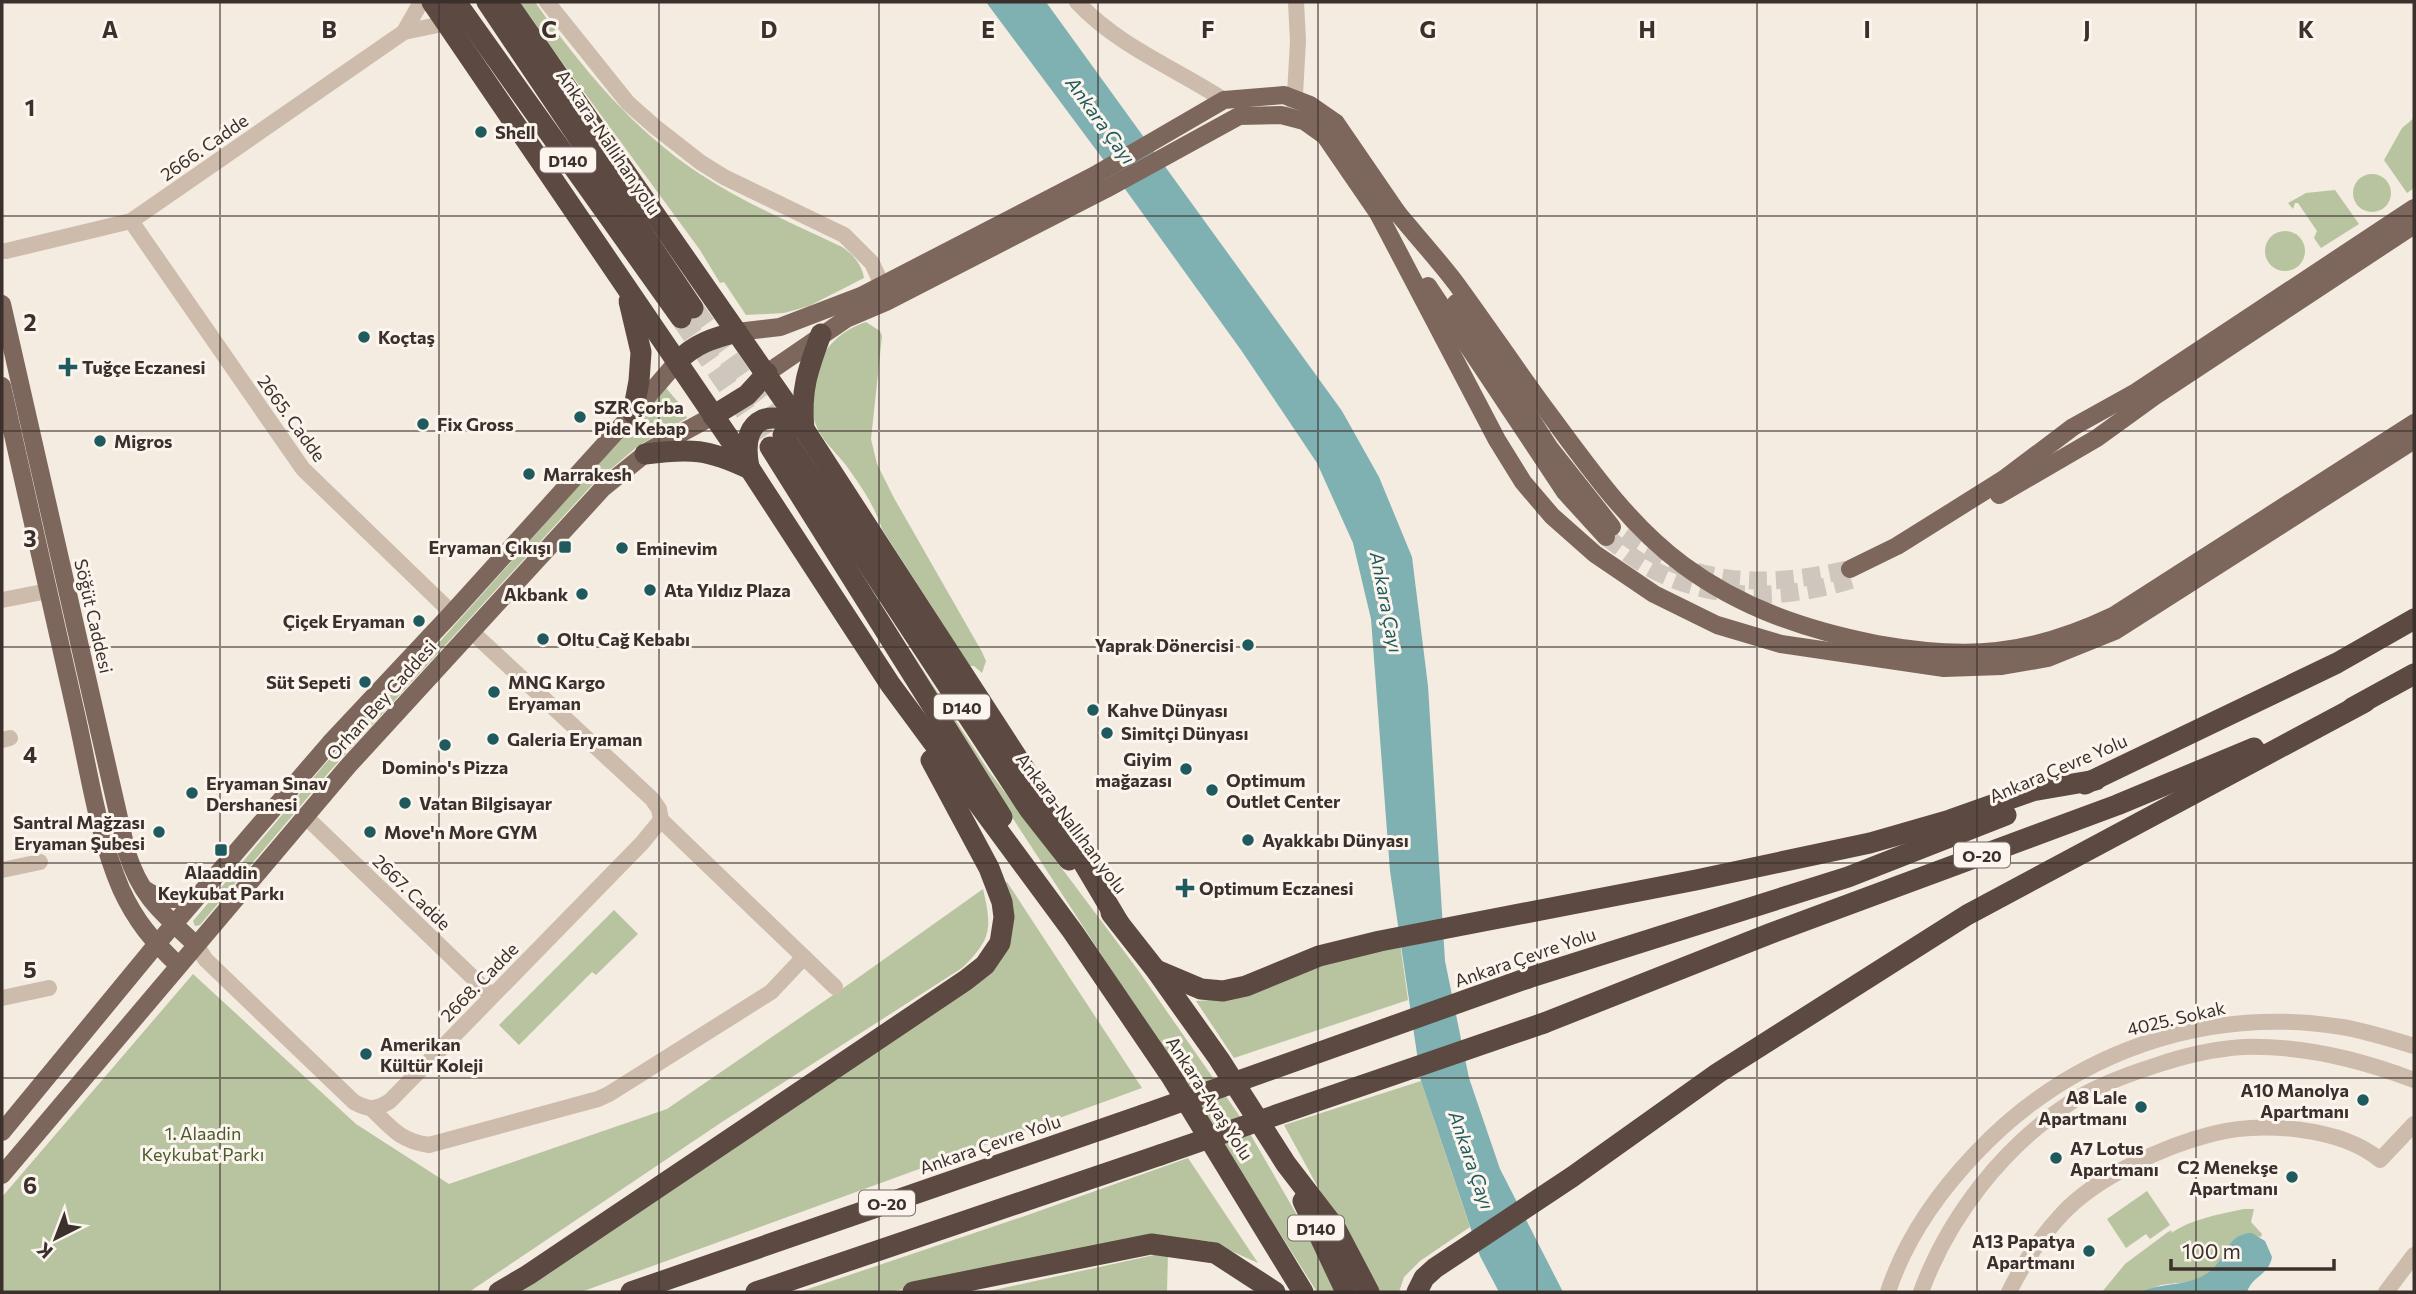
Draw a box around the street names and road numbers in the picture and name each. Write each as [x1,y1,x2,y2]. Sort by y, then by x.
street label: Ankara-Nallıhan yolu [552,65,666,219]
street label: 2666. Cadde [156,109,252,185]
road number: D140 [540,148,596,172]
street label: 2665. Cadde [253,370,331,466]
street label: Söğüt Caddesi [70,557,118,675]
street label: Orhan Bey Caddesi [321,635,441,765]
road number: D140 [934,694,990,720]
street label: Ankara Çevre Yolu [1986,729,2130,807]
street label: Ankara-Nallıhan yolu [1012,748,1132,898]
road number: O-20 [1954,842,2010,868]
street label: 2667. Cadde [368,849,456,935]
street label: Ankara Çevre Yolu [1452,923,1598,991]
street label: 2668. Cadde [436,938,522,1026]
street label: 4025. Sokak [2125,996,2228,1040]
street label: Ankara-Ayaş Yolu [1162,1032,1258,1164]
street label: Ankara Çevre Yolu [917,1110,1063,1178]
road number: O-20 [859,1190,915,1216]
road number: D140 [1288,1216,1344,1240]

